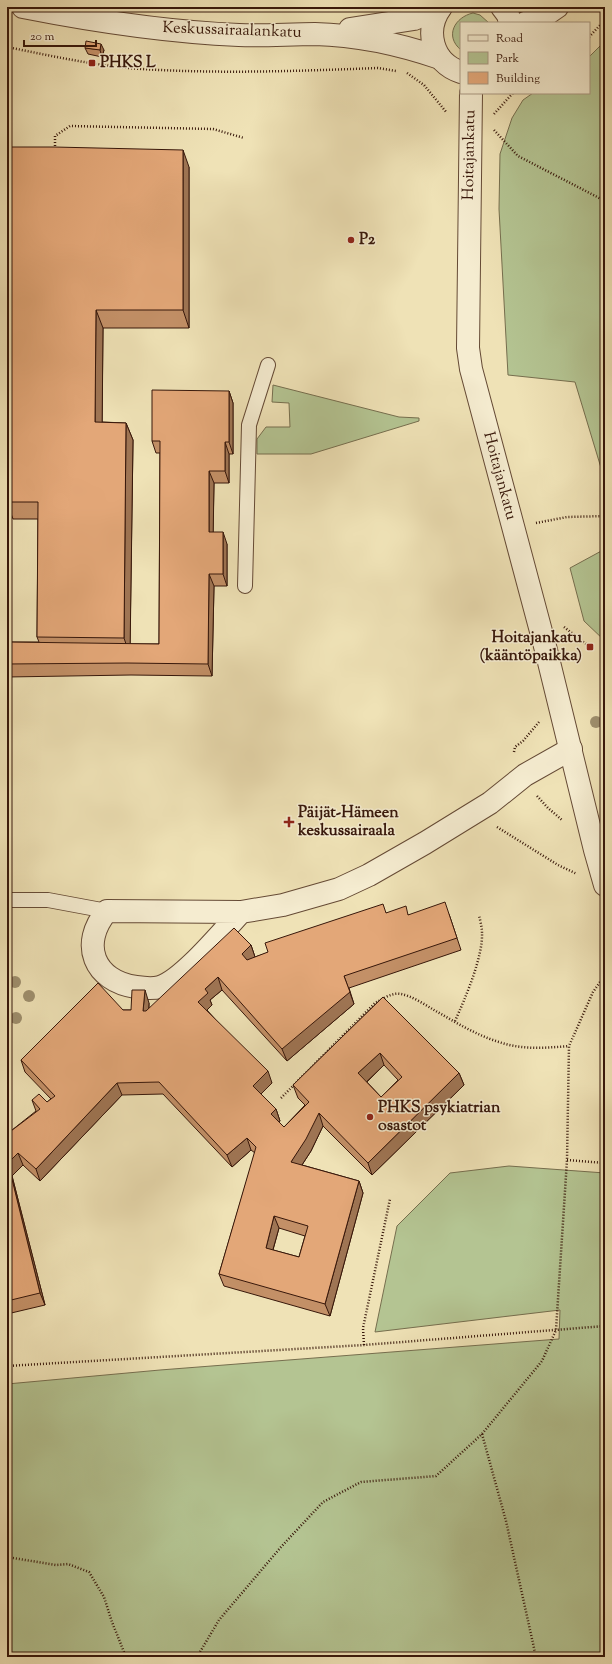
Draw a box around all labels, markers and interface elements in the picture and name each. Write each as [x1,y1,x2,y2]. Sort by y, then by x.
street label: Keskussairaalankatu [162,17,302,45]
scale bar [24,22,96,48]
legend [460,22,590,94]
text: 20 m [30,28,55,46]
text: Road [496,30,523,48]
text: Park [496,50,519,68]
place label: PHKS L [100,52,156,75]
marker: PHKS L [87,58,97,68]
text: Building [496,70,540,88]
street label: Hoitajankatu [458,110,482,200]
place label: P2 [359,229,376,252]
marker: P2 [346,235,356,245]
street label: Hoitajankatu [476,429,522,523]
place label: Hoitajankatu (kääntöpaikka) [480,627,583,668]
marker: Hoitajankatu (kääntöpaikka) [585,642,595,652]
place label: Päijät-Hämeen keskussairaala [297,802,399,843]
marker: Päijät-Hämeen keskussairaala [283,816,295,828]
place label: PHKS psykiatrian osastot [378,1097,501,1138]
marker: PHKS psykiatrian osastot [365,1112,375,1122]

